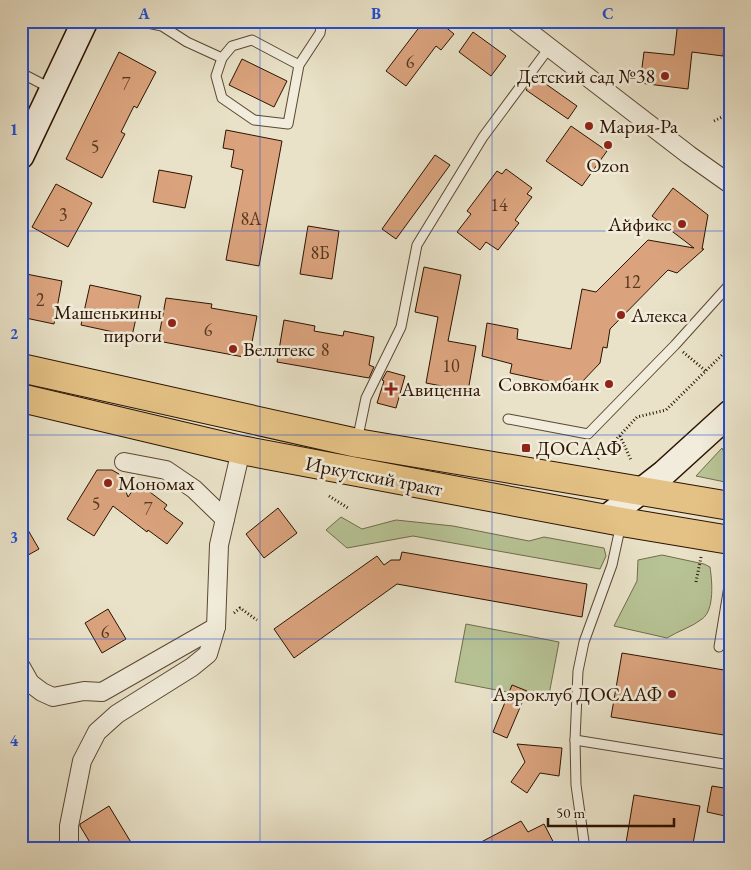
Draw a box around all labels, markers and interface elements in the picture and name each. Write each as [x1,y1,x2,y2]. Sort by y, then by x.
text: A [137,3,150,24]
text: B [371,3,381,24]
text: C [602,3,614,24]
house number: 6 [406,50,415,73]
place label: Детский сад №38 [517,63,655,89]
marker: Детский сад №38 [659,70,671,82]
house number: 7 [122,72,131,95]
place label: Мария-Ра [599,113,678,139]
text: 1 [10,119,18,140]
marker: Мария-Ра [583,120,595,132]
house number: 5 [91,135,99,158]
marker: Ozon [602,139,614,151]
place label: Ozon [586,152,630,178]
house number: 14 [490,193,508,216]
house number: 3 [59,203,67,226]
house number: 8А [240,207,262,230]
place label: Айфикс [607,211,672,237]
marker: Айфикс [676,218,688,230]
house number: 8Б [310,241,330,264]
house number: 12 [623,270,641,293]
house number: 2 [36,288,45,311]
place label: Машенькины пироги [54,299,162,348]
place label: Алекса [630,302,687,328]
marker: Алекса [615,309,627,321]
marker: Машенькины пироги [166,317,178,329]
house number: 6 [204,318,213,341]
text: 2 [10,323,19,344]
place label: Веллтекс [243,336,315,362]
house number: 8 [321,338,329,361]
marker: Веллтекс [227,343,239,355]
house number: 10 [442,354,460,377]
place label: Совкомбанк [498,371,599,397]
place label: Авиценна [400,376,481,402]
marker: Совкомбанк [603,378,615,390]
marker: Авиценна [385,383,397,395]
place label: ДОСААФ [536,435,622,461]
marker: ДОСААФ [520,442,532,454]
street label: Иркутский тракт [303,450,445,502]
place label: Мономах [118,470,195,496]
marker: Мономах [102,477,114,489]
house number: 5 [92,492,100,515]
house number: 7 [144,497,153,520]
text: 3 [10,527,18,548]
house number: 6 [101,620,110,643]
place label: Аэроклуб ДОСААФ [492,681,662,707]
marker: Аэроклуб ДОСААФ [666,688,678,700]
text: 4 [10,730,19,751]
scale bar [548,795,675,827]
text: 50 m [556,803,585,822]

